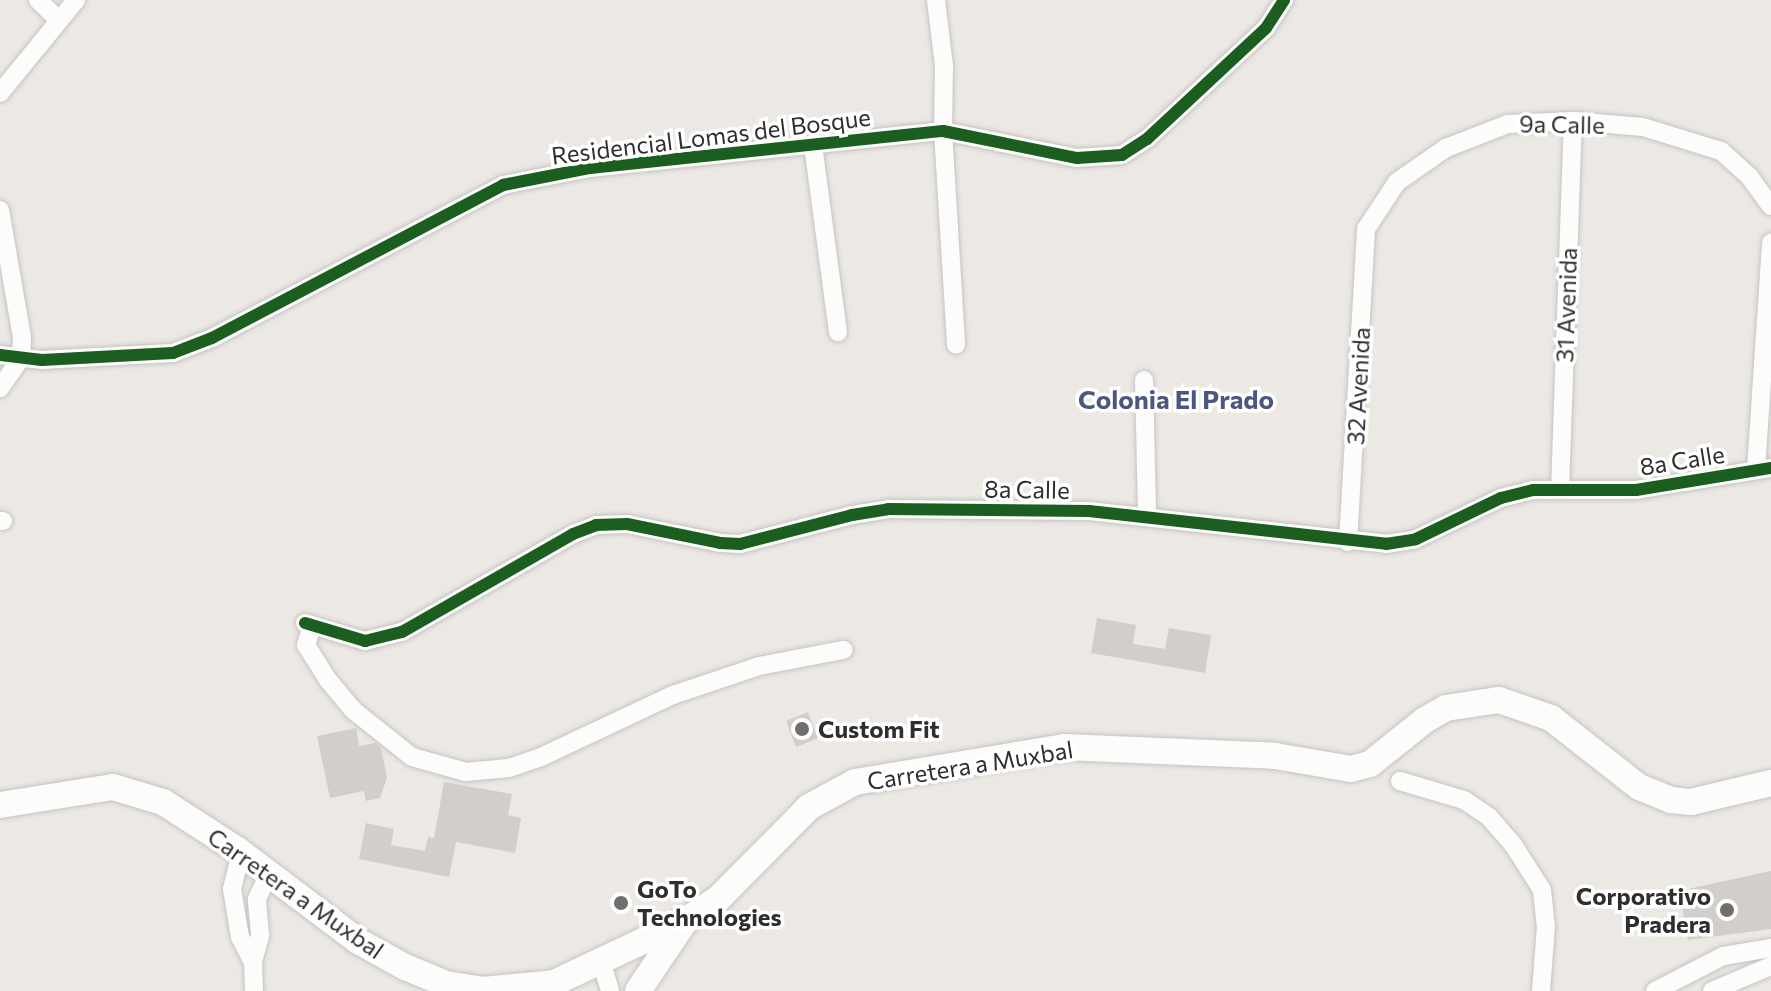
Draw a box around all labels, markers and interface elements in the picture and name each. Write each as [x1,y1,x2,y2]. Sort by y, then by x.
street label: Residencial Lomas del Bosque [550,102,872,170]
street label: 9a Calle [1519,109,1605,139]
street label: 31 Avenida [1550,247,1582,363]
street label: 32 Avenida [1341,326,1375,446]
district label: Colonia El Prado [1078,383,1274,415]
street label: 8a Calle [1637,439,1727,481]
street label: 8a Calle [984,474,1070,504]
place label: Custom Fit [818,715,940,743]
marker: Custom Fit [793,720,811,738]
street label: Carretera a Muxbal [865,734,1075,796]
street label: Carretera a Muxbal [202,822,390,964]
place label: GoTo Technologies [637,875,782,931]
place label: Corporativo Pradera [1576,882,1711,938]
marker: GoTo Technologies [612,894,630,912]
marker: Corporativo Pradera [1718,901,1736,919]

